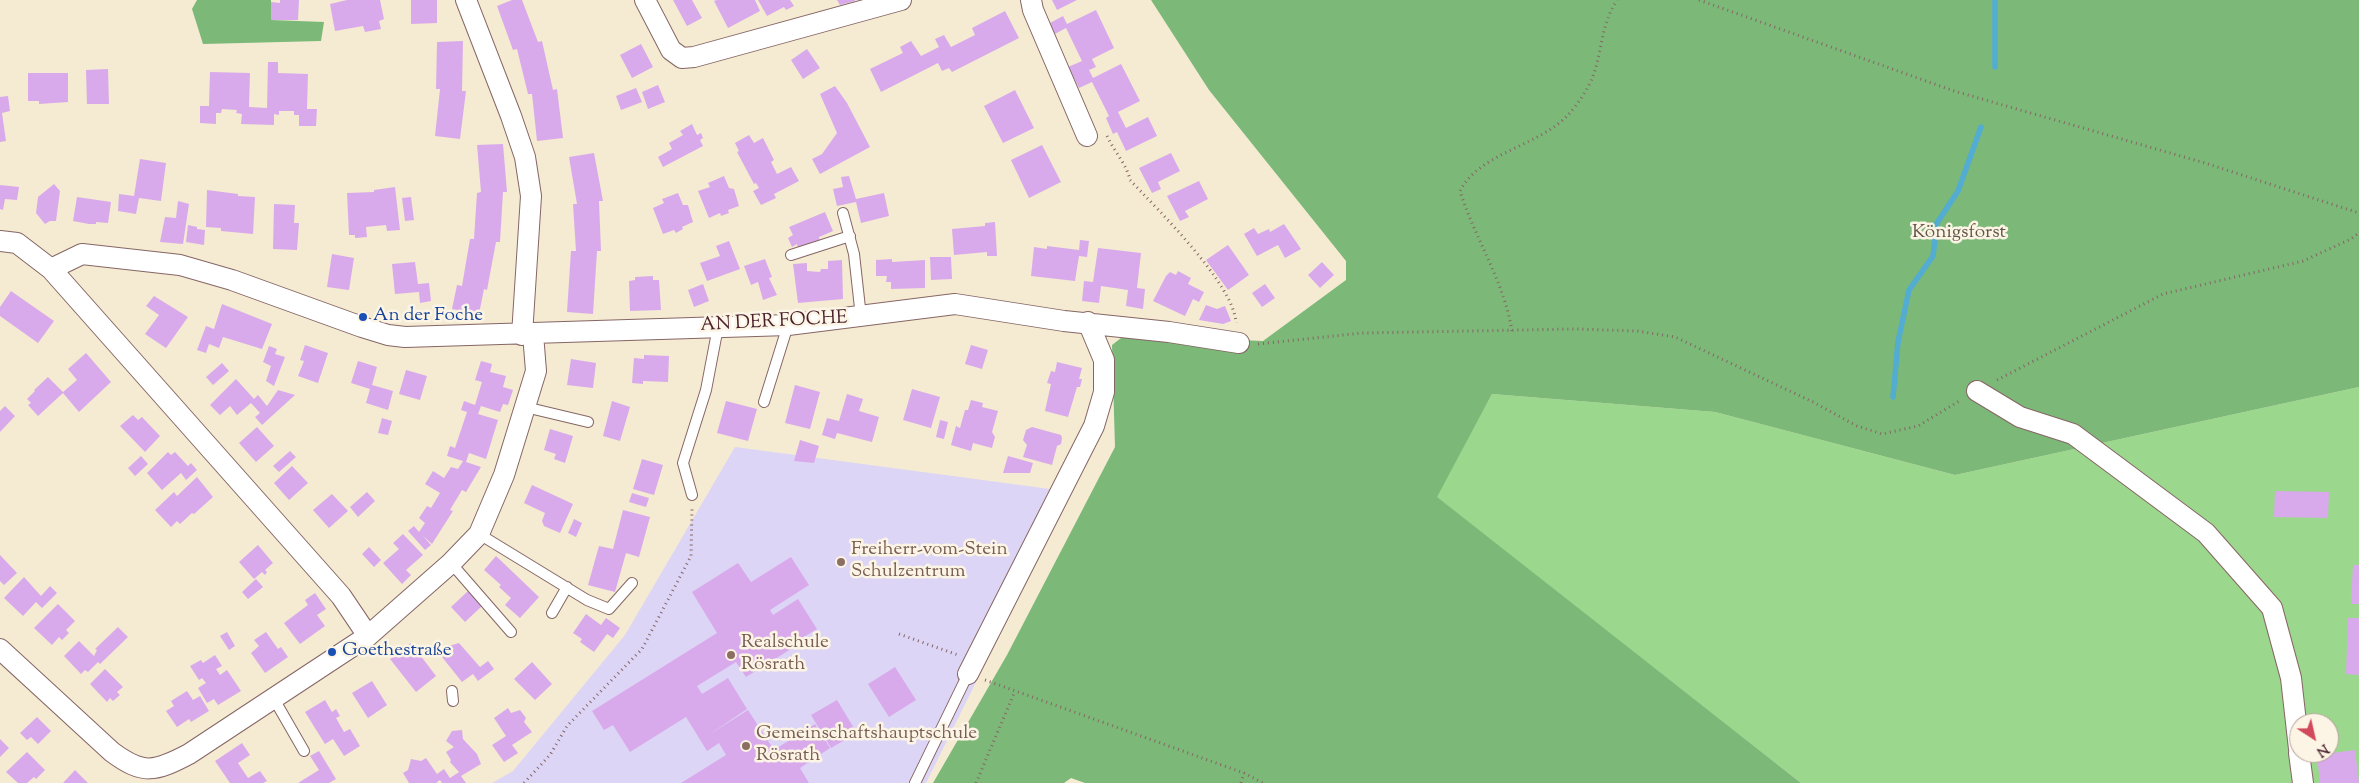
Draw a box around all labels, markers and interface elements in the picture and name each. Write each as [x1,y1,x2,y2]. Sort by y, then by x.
park label: Königsforst [1912,223,2006,245]
place label: An der Foche [373,306,483,328]
street label: AN DER FOCHE [700,308,848,338]
marker: An der Foche [357,311,369,323]
place label: Freiherr-vom-Stein Schulzentrum [851,540,1008,584]
marker: Freiherr-vom-Stein Schulzentrum [835,556,847,568]
place label: Realschule Rösrath [741,633,829,677]
place label: Goethestraße [342,641,452,663]
marker: Goethestraße [326,646,338,658]
marker: Realschule Rösrath [725,649,737,661]
north arrow [2289,713,2339,763]
place label: Gemeinschaftshauptschule Rösrath [756,724,977,768]
text: N [2312,738,2332,761]
marker: Gemeinschaftshauptschule Rösrath [740,740,752,752]

